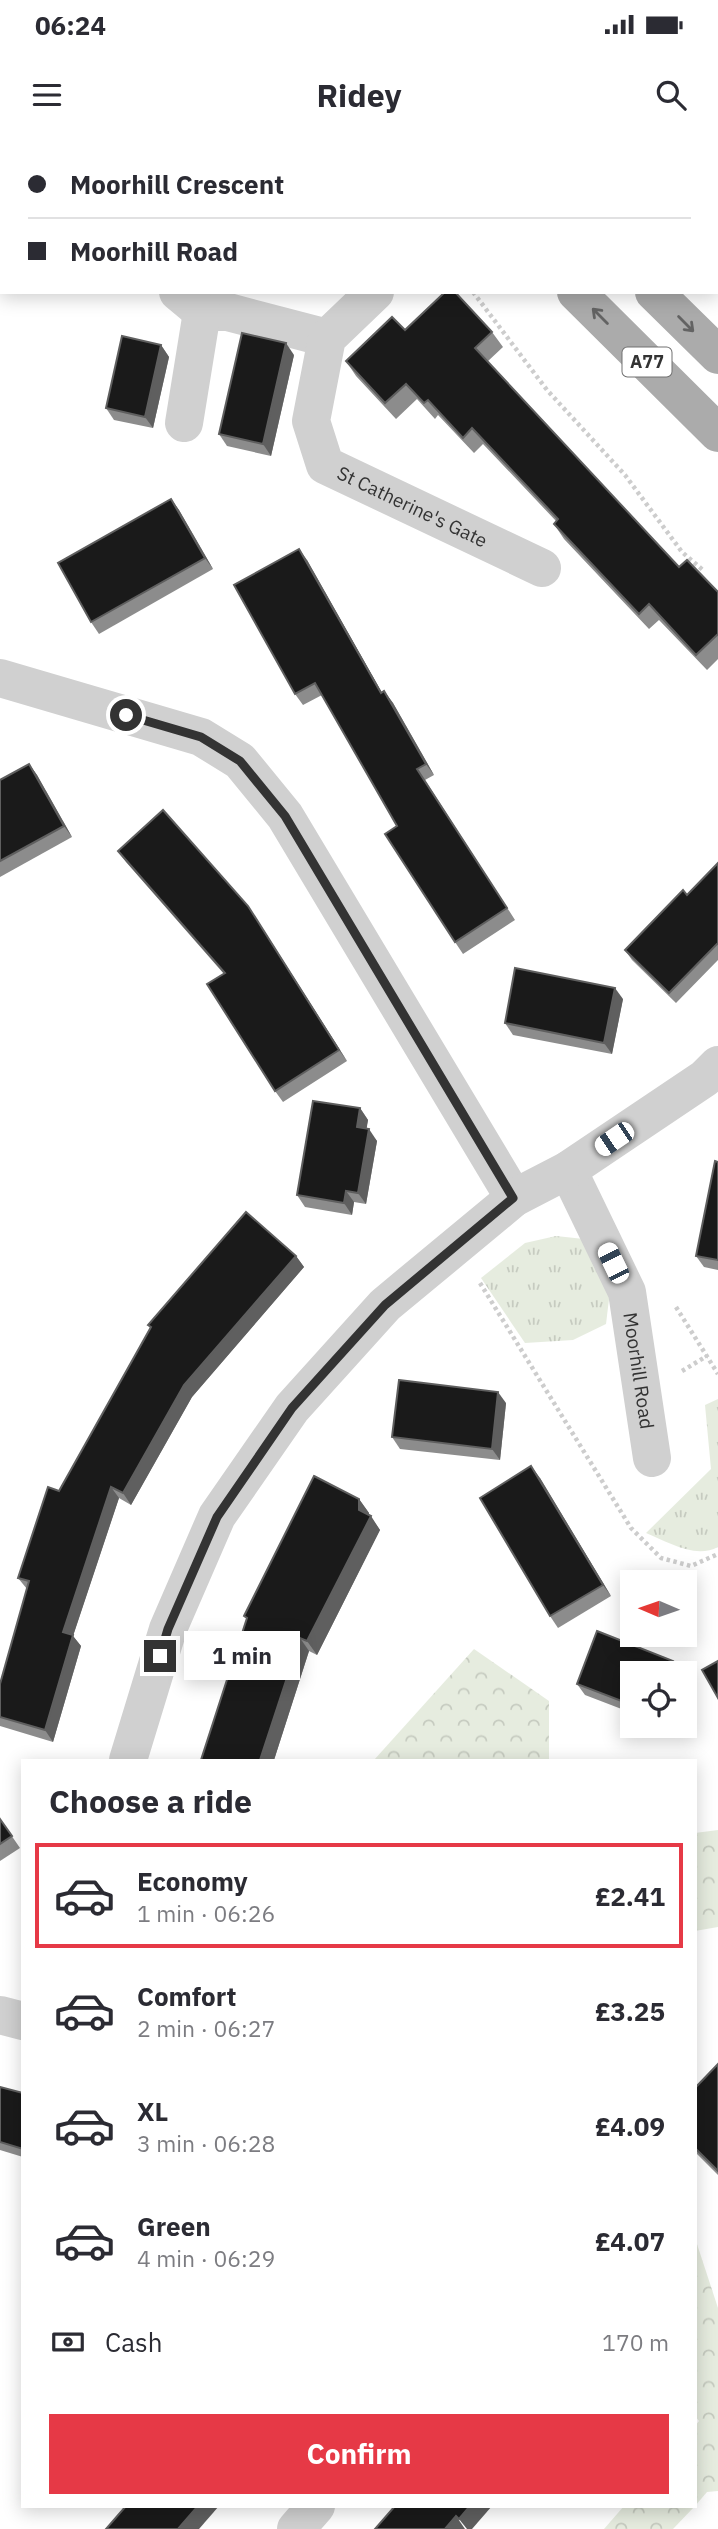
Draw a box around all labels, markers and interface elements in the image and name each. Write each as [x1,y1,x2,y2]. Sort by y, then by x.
text: 06:24 [35,8,106,42]
text: Ridey [316,74,402,116]
icon: menu [28,76,66,114]
icon: search [652,76,690,114]
text: Moorhill Crescent [70,167,284,201]
text: Moorhill Road [70,234,238,268]
one-way arrow [591,307,608,324]
one-way arrow [677,315,694,332]
road number: A77 [622,348,672,376]
street label: St Catherine's Gate [333,461,491,552]
route start [110,699,142,731]
car [591,1119,638,1159]
car [595,1240,632,1286]
street label: Moorhill Road [618,1311,659,1431]
north arrow [620,1570,696,1647]
map controls [620,1570,697,1738]
callout: 1 min [184,1632,300,1680]
route end [144,1640,176,1672]
text: 1 min [212,1640,272,1670]
button: locate [620,1661,697,1738]
text: Choose a ride [49,1780,252,1822]
icon: car [53,1864,116,1927]
text: Economy [137,1864,248,1898]
text: £2.41 [595,1879,665,1913]
text: 1 min · 06:26 [137,1898,275,1928]
icon: car [53,1979,116,2042]
text: Comfort [137,1979,236,2013]
text: £3.25 [595,1994,665,2028]
text: 2 min · 06:27 [137,2013,275,2043]
icon: car [53,2094,116,2157]
text: XL [137,2094,168,2128]
text: £4.09 [595,2109,665,2143]
text: 3 min · 06:28 [137,2128,275,2158]
icon: car [53,2209,116,2272]
text: Green [137,2209,211,2243]
text: £4.07 [595,2224,665,2258]
text: 4 min · 06:29 [137,2243,275,2273]
icon: cash [49,2323,87,2361]
text: Cash [105,2325,162,2359]
text: 170 m [602,2327,669,2357]
button: Confirm [49,2414,669,2494]

